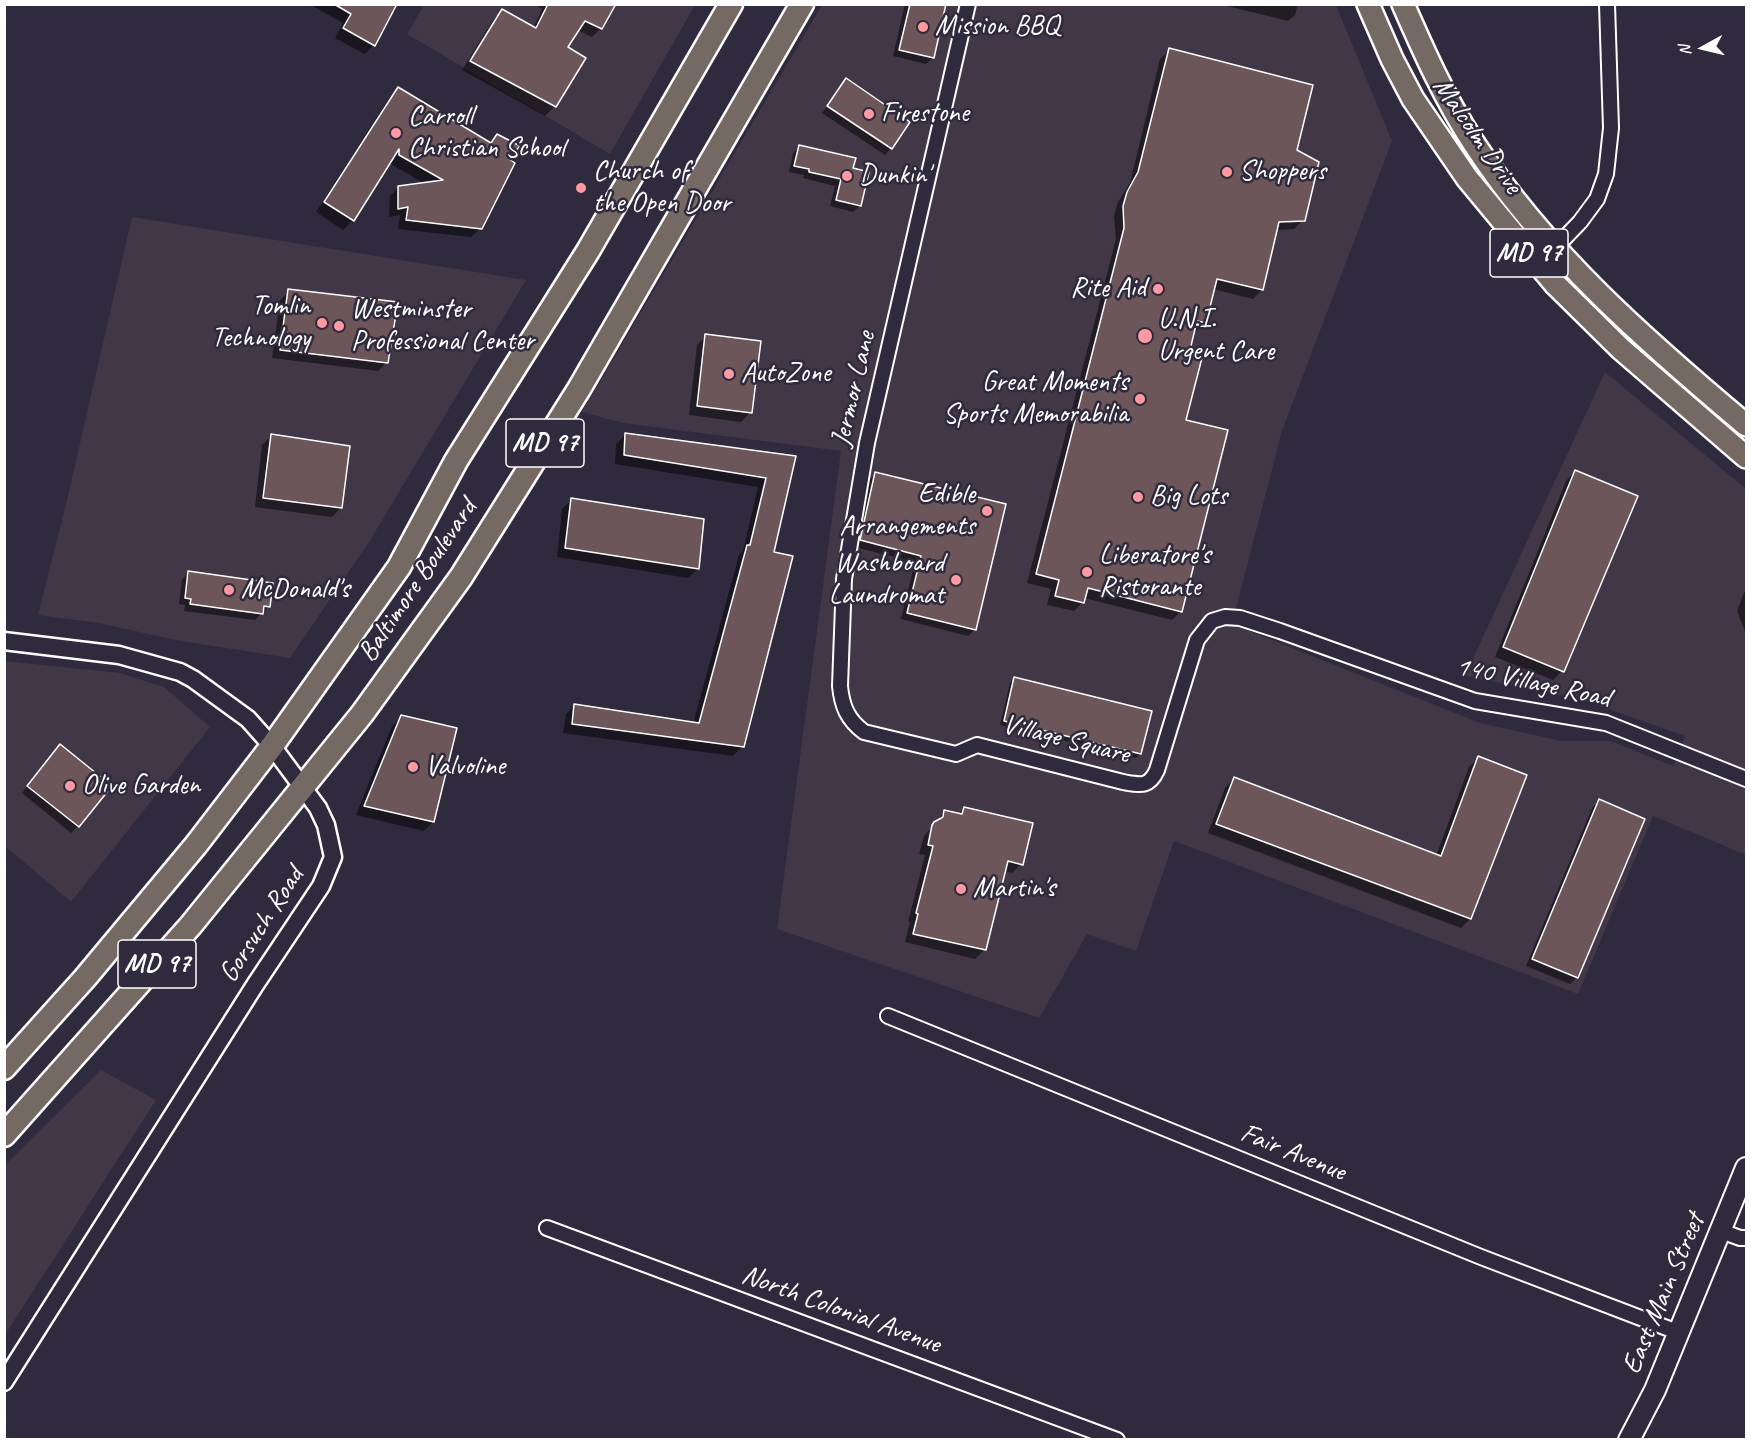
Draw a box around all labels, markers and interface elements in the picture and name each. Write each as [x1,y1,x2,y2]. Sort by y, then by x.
place label: Mission BBQ [935,10,1058,44]
north arrow [1673,18,1733,78]
marker: Mission BBQ [916,20,930,34]
text: N [1675,44,1696,57]
street label: Malcolm Drive [1425,71,1529,201]
place label: Firestone [881,97,969,131]
place label: Carroll Christian School [408,100,565,166]
marker: Firestone [862,107,876,121]
marker: Carroll Christian School [389,126,403,140]
place label: Church of the Open Door [593,155,730,221]
place label: Shoppers [1239,155,1326,189]
place label: Dunkin' [859,159,929,193]
marker: Shoppers [1220,165,1234,179]
marker: Dunkin' [840,169,854,183]
marker: Church of the Open Door [574,181,588,195]
road number: MD 97 [1490,229,1568,277]
place label: Rite Aid [1070,272,1146,306]
marker: Rite Aid [1151,282,1165,296]
place label: Tomlin Technology [211,290,310,356]
place label: Westminster Professional Center [351,293,534,359]
place label: U.N.I. Urgent Care [1158,303,1274,369]
marker: Tomlin Technology [315,316,329,330]
marker: Westminster Professional Center [332,319,346,333]
marker: U.N.I. Urgent Care [1136,327,1154,345]
street label: Jermor Lane [824,328,884,450]
place label: AutoZone [741,357,830,391]
place label: Great Moments Sports Memorabilia [943,366,1128,432]
marker: AutoZone [722,367,736,381]
marker: Great Moments Sports Memorabilia [1133,392,1147,406]
road number: MD 97 [506,419,584,467]
place label: Edible Arrangements [840,478,975,544]
place label: Big Lots [1150,480,1227,514]
marker: Big Lots [1131,490,1145,504]
street label: Baltimore Boulevard [351,493,485,669]
marker: Edible Arrangements [980,504,994,518]
place label: Liberatore's Ristorante [1099,539,1210,605]
place label: Washboard Laundromat [829,547,944,613]
marker: Liberatore's Ristorante [1080,565,1094,579]
place label: McDonald's [241,573,350,607]
marker: Washboard Laundromat [949,573,963,587]
marker: McDonald's [222,583,236,597]
street label: 140 Village Road [1453,650,1613,716]
street label: Village Square [999,708,1133,772]
place label: Valvoline [425,750,505,784]
marker: Valvoline [406,760,420,774]
place label: Olive Garden [82,769,200,803]
marker: Olive Garden [63,779,77,793]
street label: Gorsuch Road [212,861,312,989]
place label: Martin's [973,872,1055,906]
marker: Martin's [954,882,968,896]
road number: MD 97 [118,940,196,988]
street label: Fair Avenue [1235,1117,1351,1189]
street label: East Main Street [1615,1209,1713,1379]
street label: North Colonial Avenue [737,1258,945,1362]

